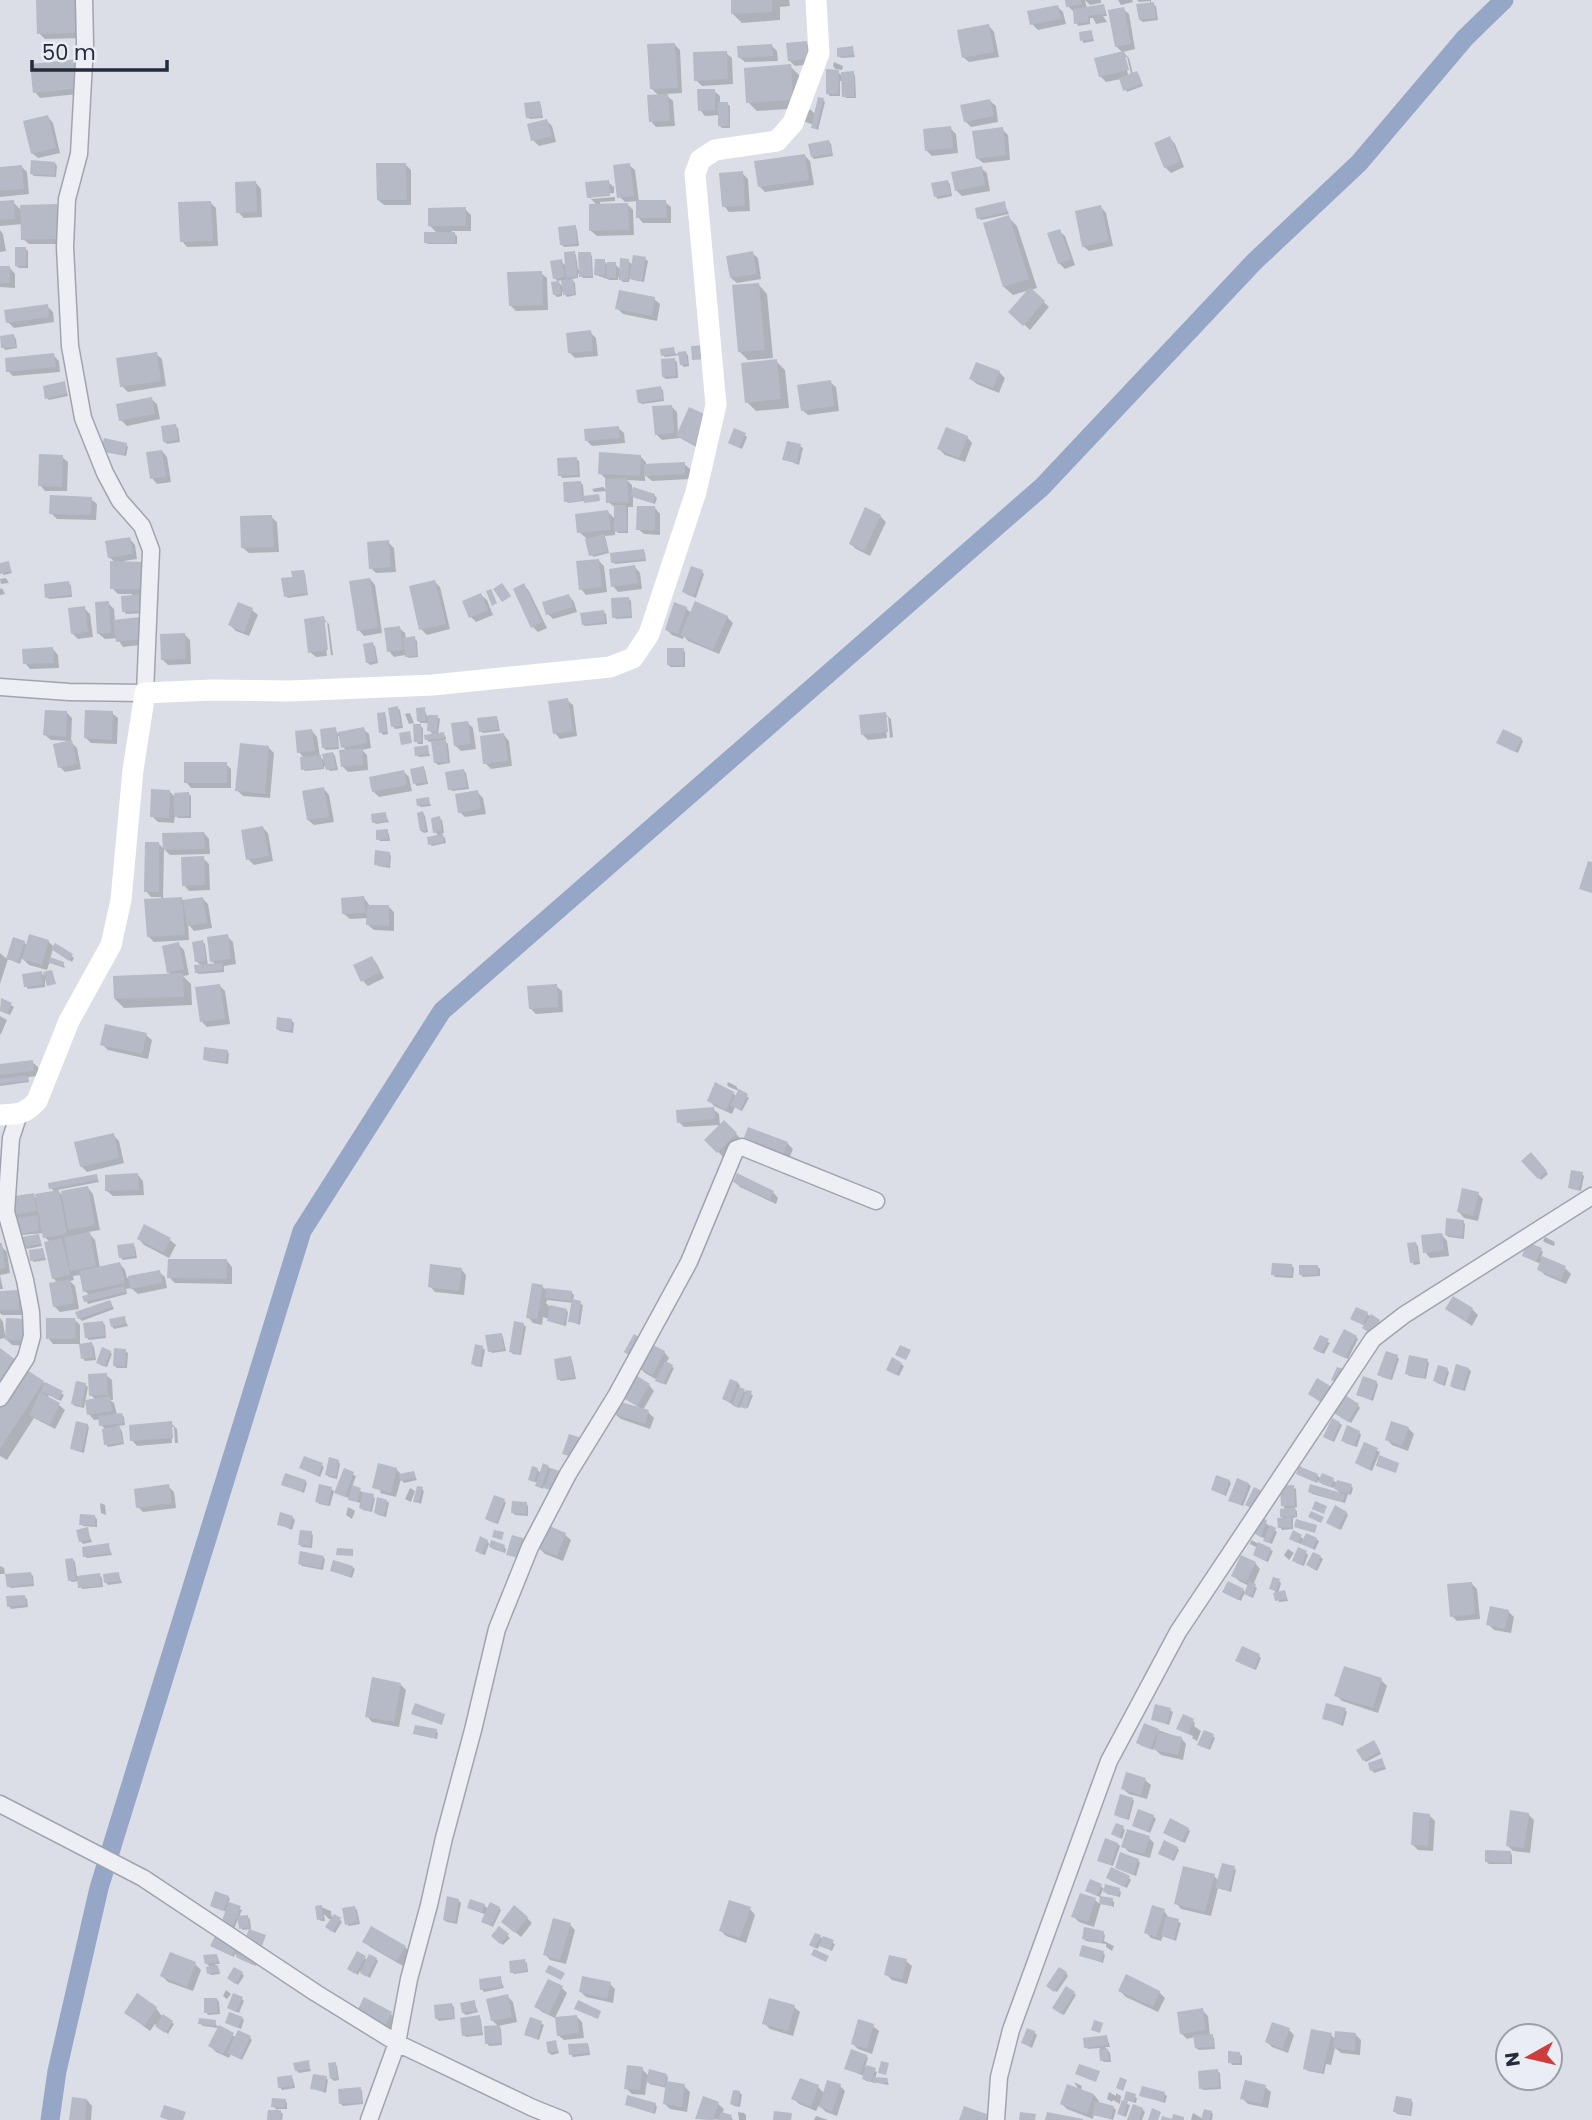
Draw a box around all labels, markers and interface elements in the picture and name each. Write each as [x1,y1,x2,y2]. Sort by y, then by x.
scale bar [32,28,166,72]
text: 50 m [42,38,96,67]
north arrow [1494,2022,1564,2092]
text: N [1498,2050,1527,2068]

